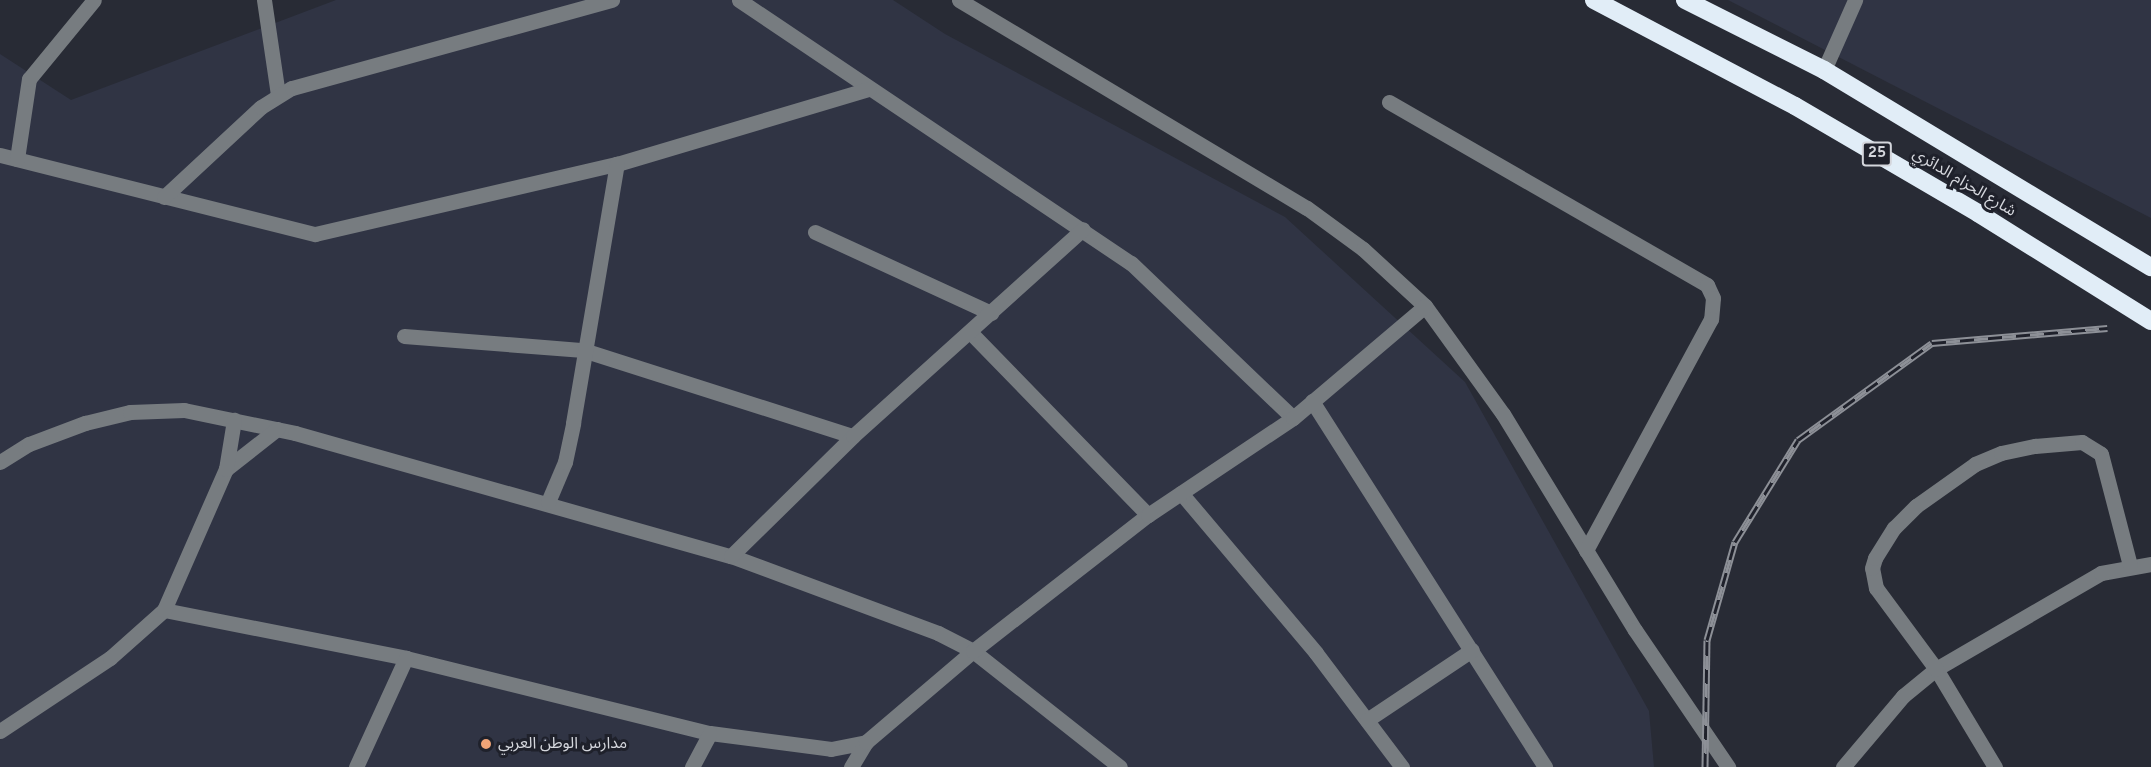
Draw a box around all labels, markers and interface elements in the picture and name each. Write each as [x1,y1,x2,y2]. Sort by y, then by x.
road number: 25 [1860,142,1894,166]
street label: شارع الحزام الدائري [1909,145,2019,221]
place label: مدارس الوطن العربي [498,734,627,754]
marker: مدارس الوطن العربي [479,737,493,751]

